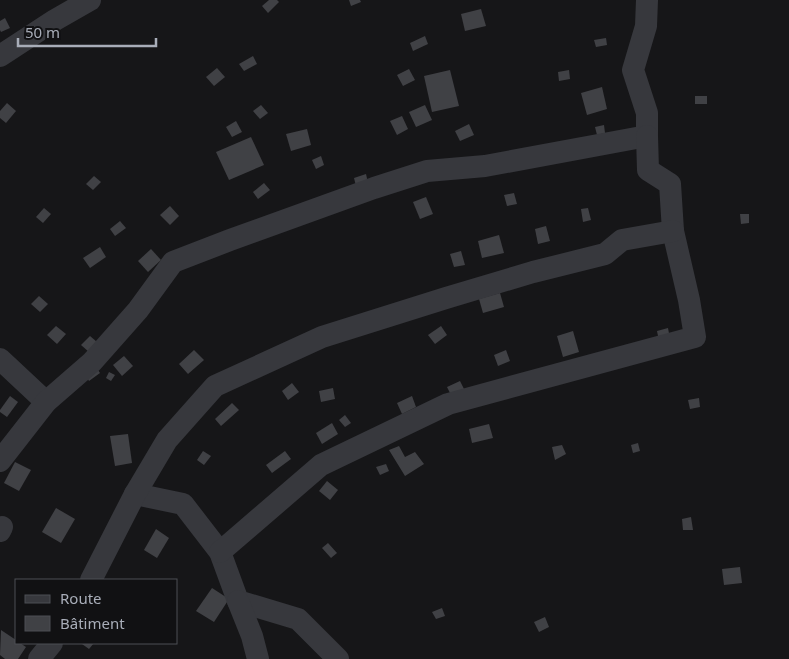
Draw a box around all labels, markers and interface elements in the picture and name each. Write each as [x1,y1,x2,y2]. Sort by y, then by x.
scale bar [18,15,155,47]
text: 50 m [25,22,60,42]
legend [15,579,178,644]
text: Route [60,588,102,608]
text: Bâtiment [60,613,125,633]

